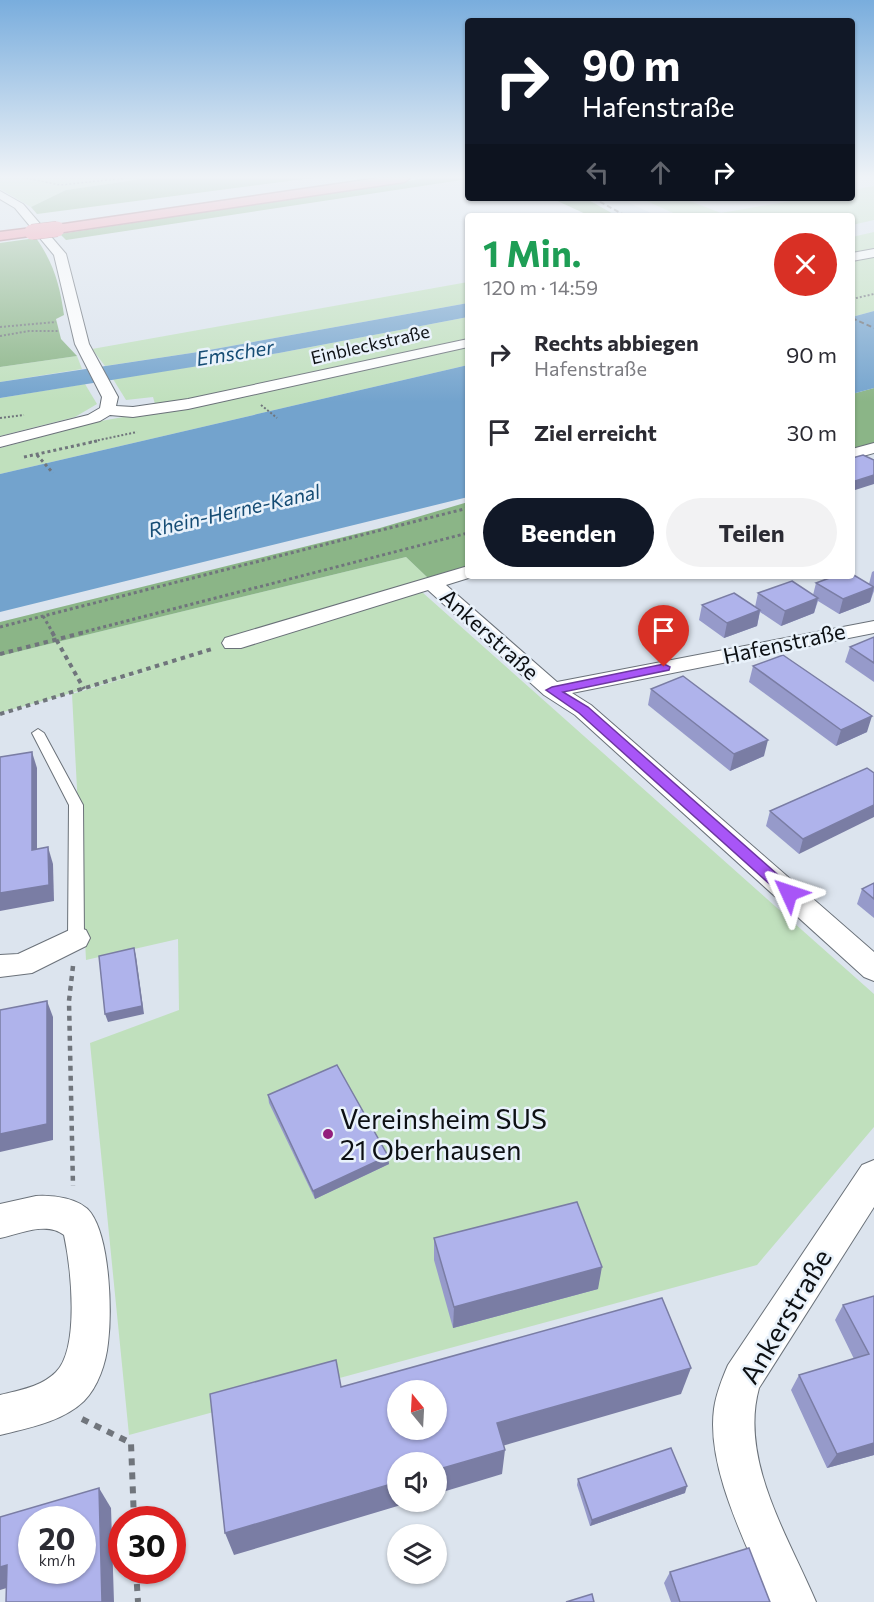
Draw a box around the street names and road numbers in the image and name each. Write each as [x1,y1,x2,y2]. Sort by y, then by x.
street label: Einbleckstraße [308,320,432,368]
street label: Ankerstraße [435,583,545,685]
street label: Hafenstraße [720,617,848,669]
street label: Ankerstraße [732,1243,838,1389]

